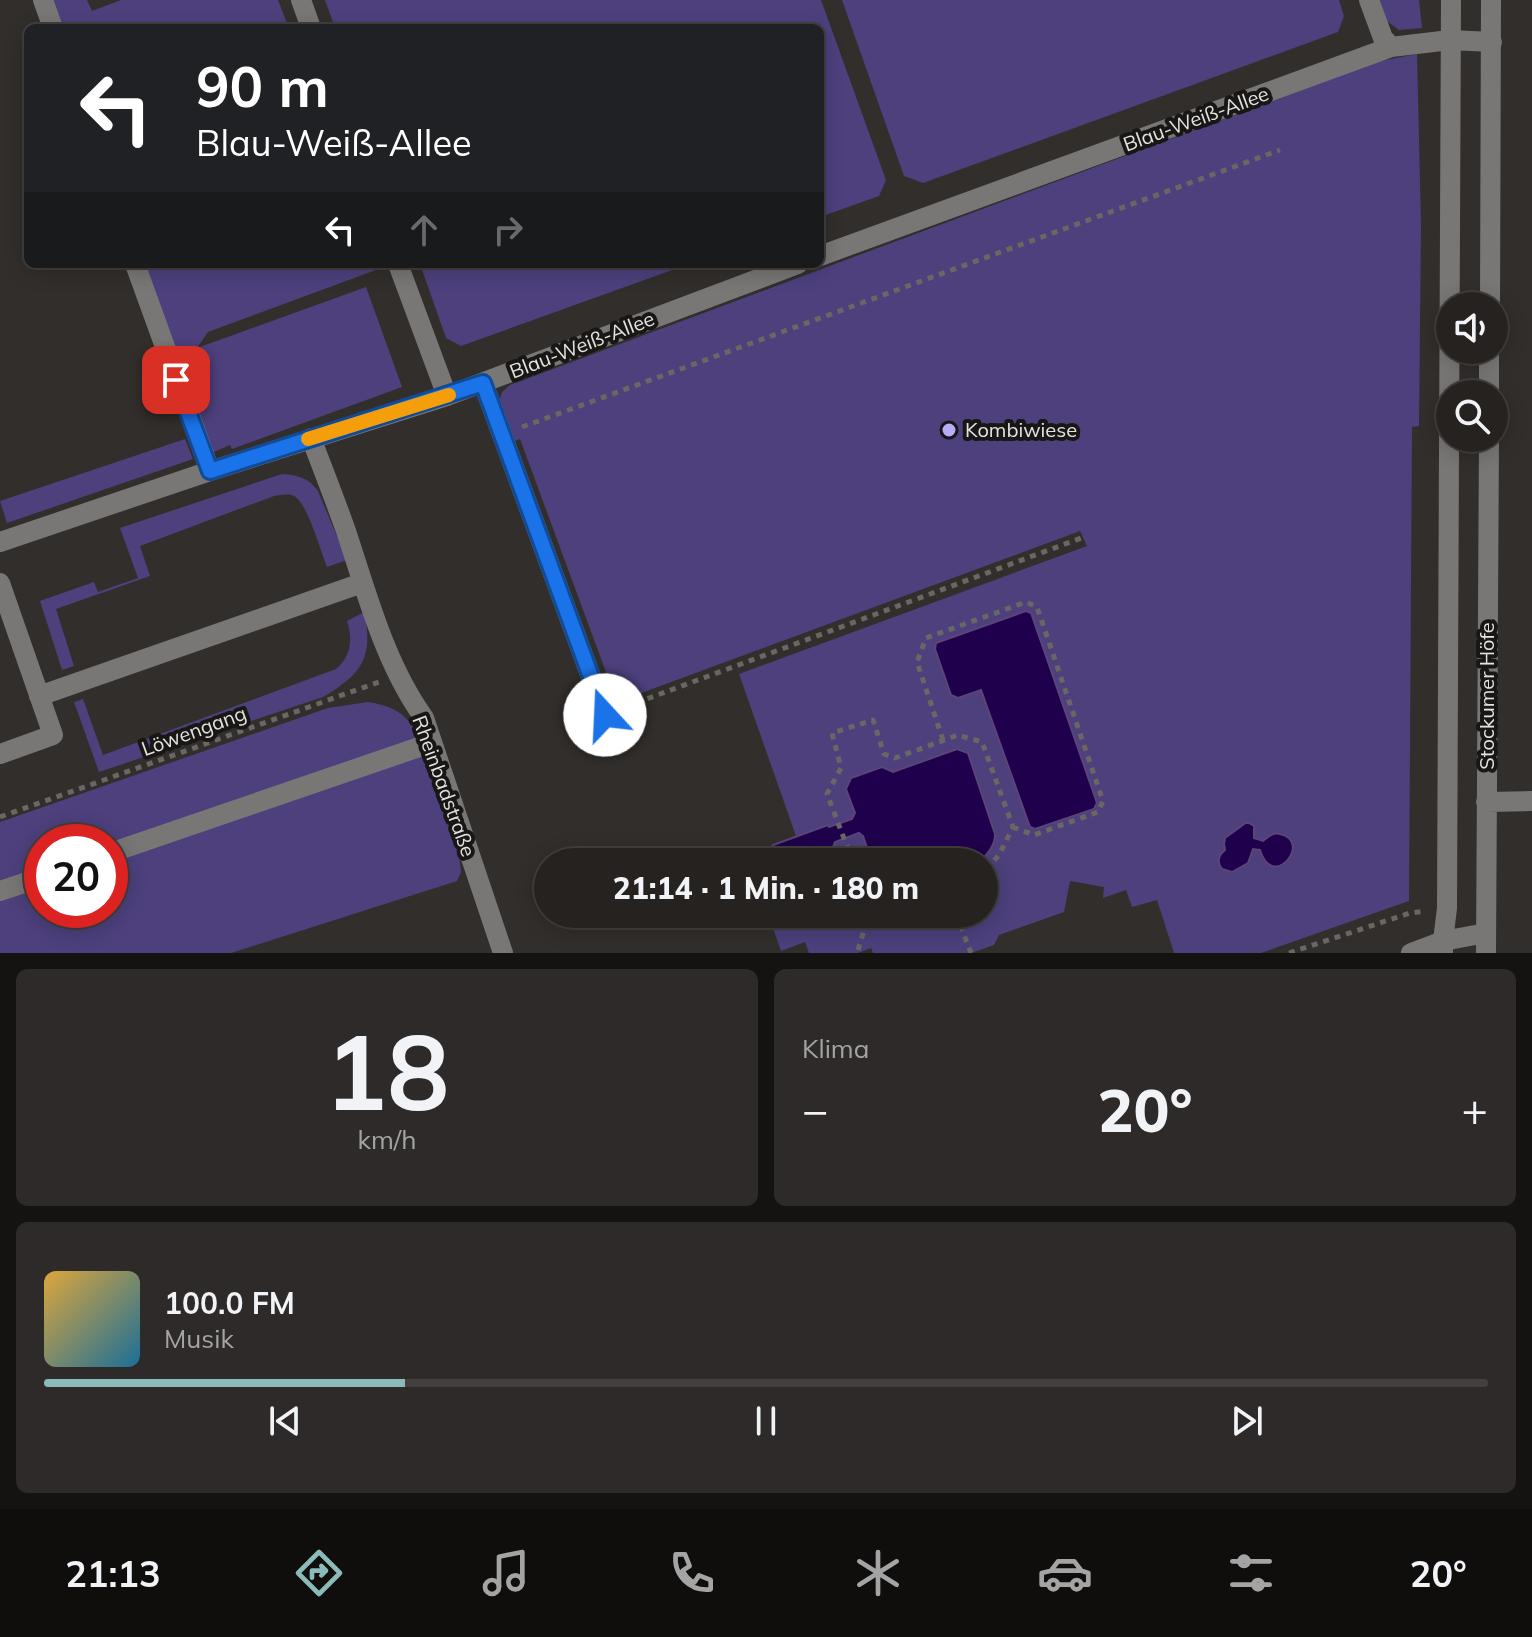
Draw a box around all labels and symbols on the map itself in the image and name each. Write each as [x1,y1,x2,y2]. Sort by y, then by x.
street label: Blau-Weiß-Allee [1120,81,1272,156]
street label: Blau-Weiß-Allee [506,305,658,384]
pin [142,346,210,414]
place label: Kombiwiese [965,417,1077,442]
marker: Kombiwiese [940,421,958,439]
street label: Stockumer Höfe [1474,622,1499,770]
position arrow [563,673,647,757]
street label: Löwengang [138,700,250,761]
street label: Rheinbadstraße [407,712,482,860]
speed limit sign: 20 [24,824,128,928]

